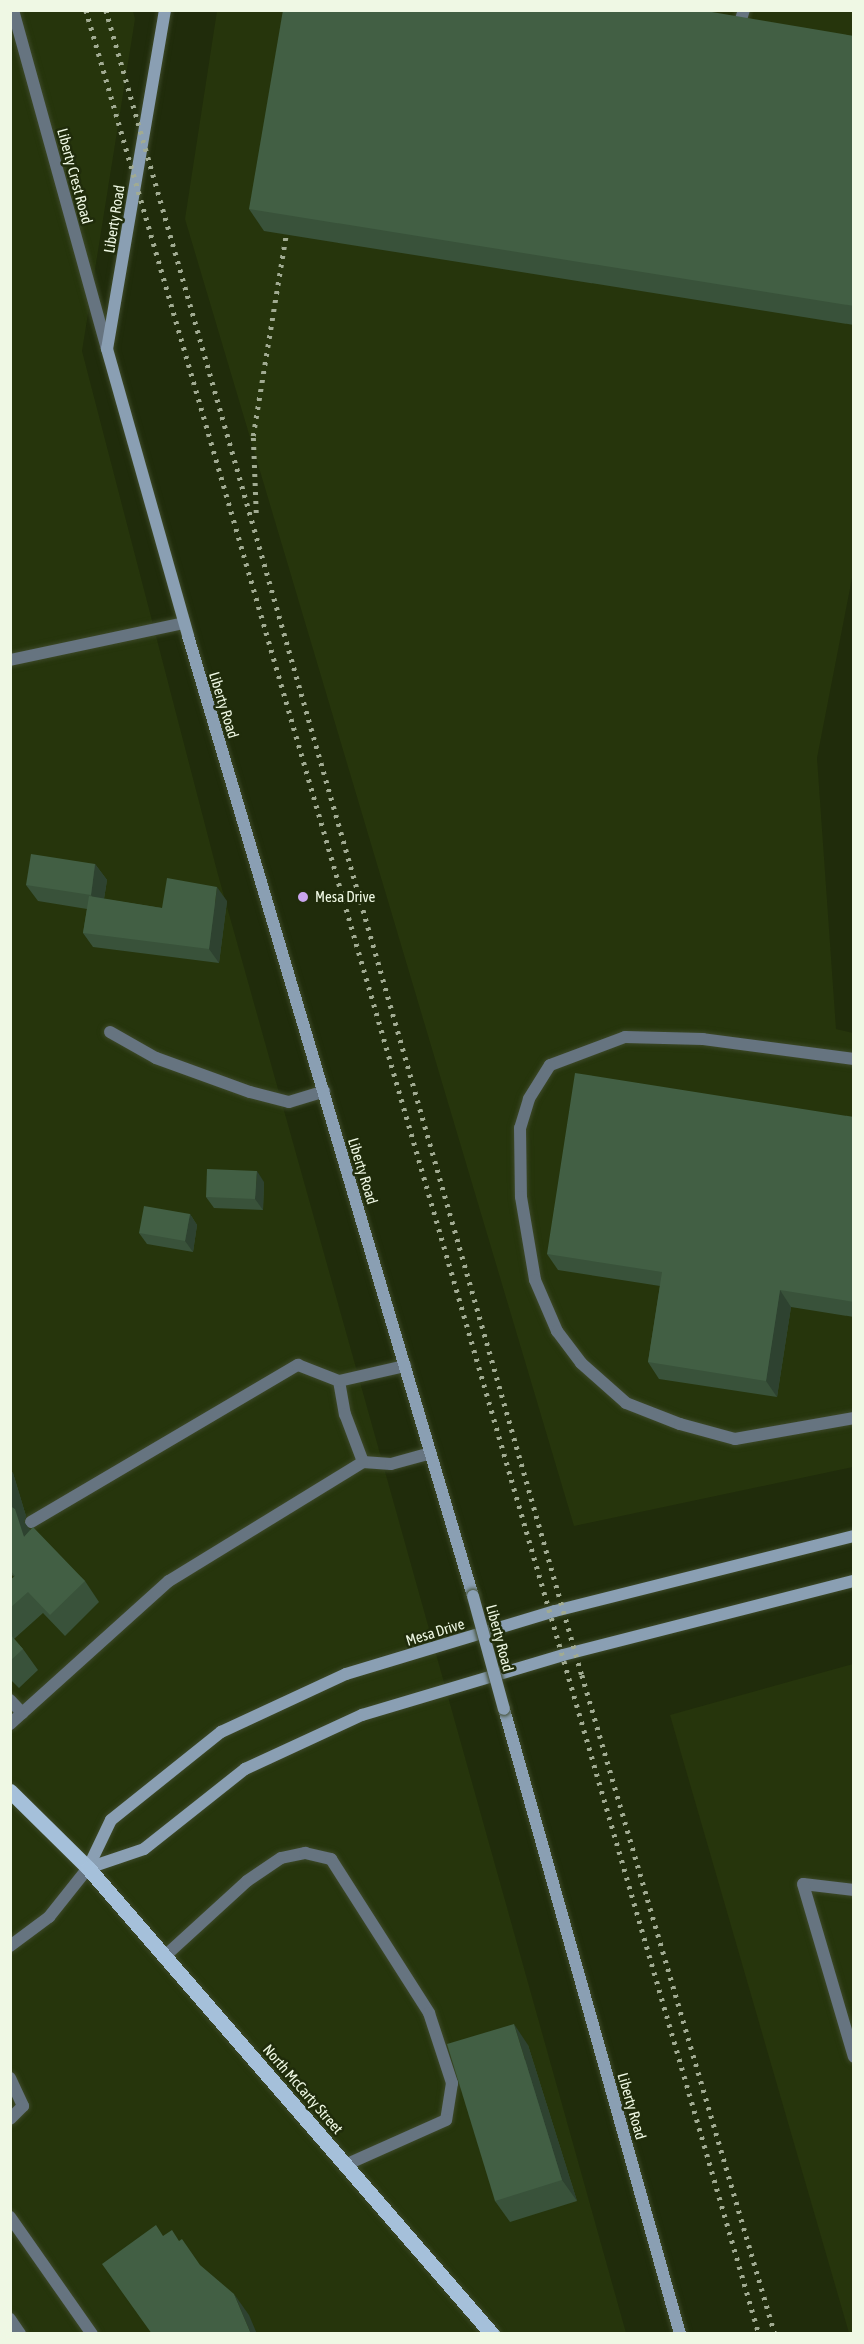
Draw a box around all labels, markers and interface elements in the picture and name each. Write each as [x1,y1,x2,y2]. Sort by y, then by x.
street label: Liberty Crest Road [54,126,96,226]
street label: Liberty Road [100,184,128,254]
street label: Liberty Road [205,670,243,740]
place label: Mesa Drive [315,888,375,906]
marker: Mesa Drive [296,890,310,904]
street label: Liberty Road [344,1136,382,1206]
street label: Liberty Road [482,1603,518,1673]
street label: Mesa Drive [404,1615,466,1649]
street label: North McCarty Street [259,2040,347,2138]
street label: Liberty Road [614,2071,650,2141]

